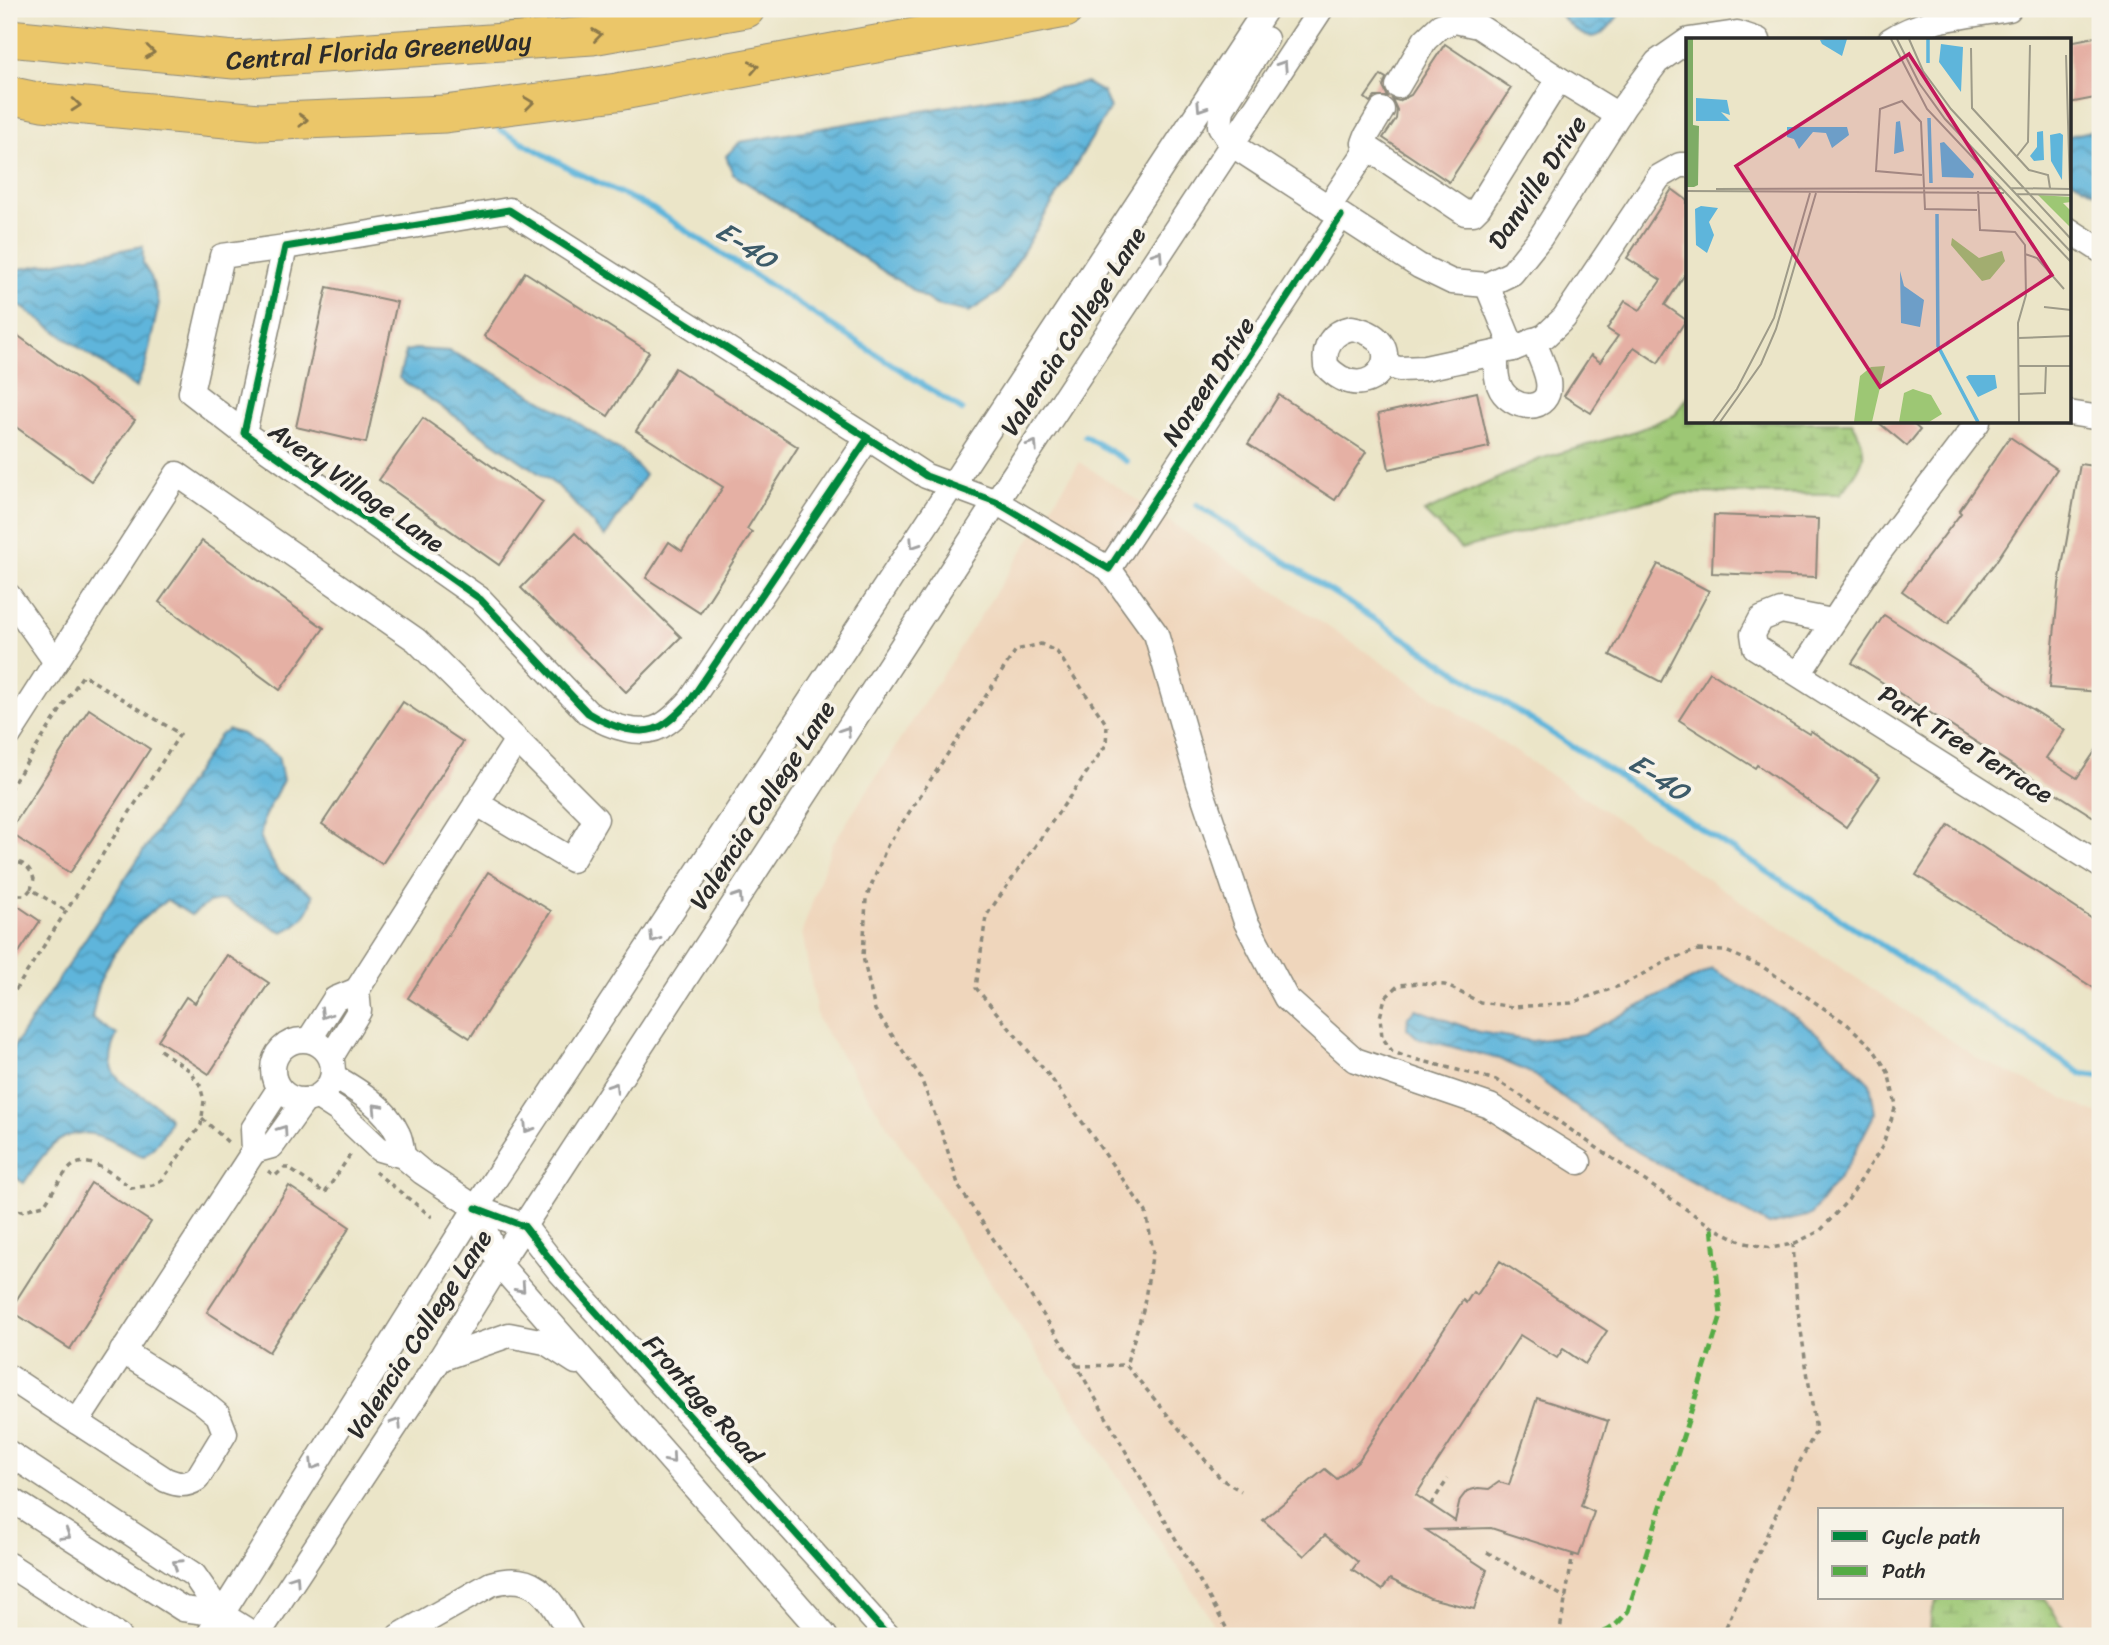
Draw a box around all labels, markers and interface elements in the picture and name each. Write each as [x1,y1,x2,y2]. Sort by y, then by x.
street label: Central Florida GreeneWay [224,17,533,83]
one-way arrow [591,28,602,43]
inset map [1686,38,2070,424]
one-way arrow [144,44,156,59]
one-way arrow [748,60,760,75]
one-way arrow [1275,60,1288,73]
one-way arrow [524,96,535,111]
one-way arrow [71,97,82,112]
one-way arrow [1197,99,1210,112]
street label: Danville Drive [1475,105,1599,259]
one-way arrow [298,113,309,128]
water label: E-40 [706,207,789,285]
street label: Valencia College Lane [988,216,1159,445]
one-way arrow [1150,250,1162,263]
street label: Noreen Drive [1149,307,1267,455]
street label: Avery Village Lane [258,408,455,565]
one-way arrow [1025,440,1037,453]
one-way arrow [910,536,922,549]
street label: Park Tree Terrace [1869,672,2063,817]
street label: Valencia College Lane [677,690,848,919]
one-way arrow [838,726,851,739]
water label: E-40 [1619,739,1702,817]
one-way arrow [730,891,743,904]
one-way arrow [649,931,662,944]
one-way arrow [321,1007,334,1020]
one-way arrow [606,1082,619,1095]
one-way arrow [373,1104,386,1117]
one-way arrow [524,1120,537,1133]
one-way arrow [275,1125,287,1138]
street label: Valencia College Lane [334,1219,505,1448]
one-way arrow [513,1280,525,1293]
street label: Frontage Road [631,1323,776,1477]
one-way arrow [389,1418,402,1431]
one-way arrow [662,1451,675,1464]
one-way arrow [310,1457,323,1470]
legend [1818,1508,2064,1600]
text: Cycle path [1882,1518,1981,1556]
one-way arrow [59,1526,72,1539]
text: Path [1882,1552,1925,1590]
one-way arrow [171,1559,184,1572]
one-way arrow [287,1574,300,1587]

